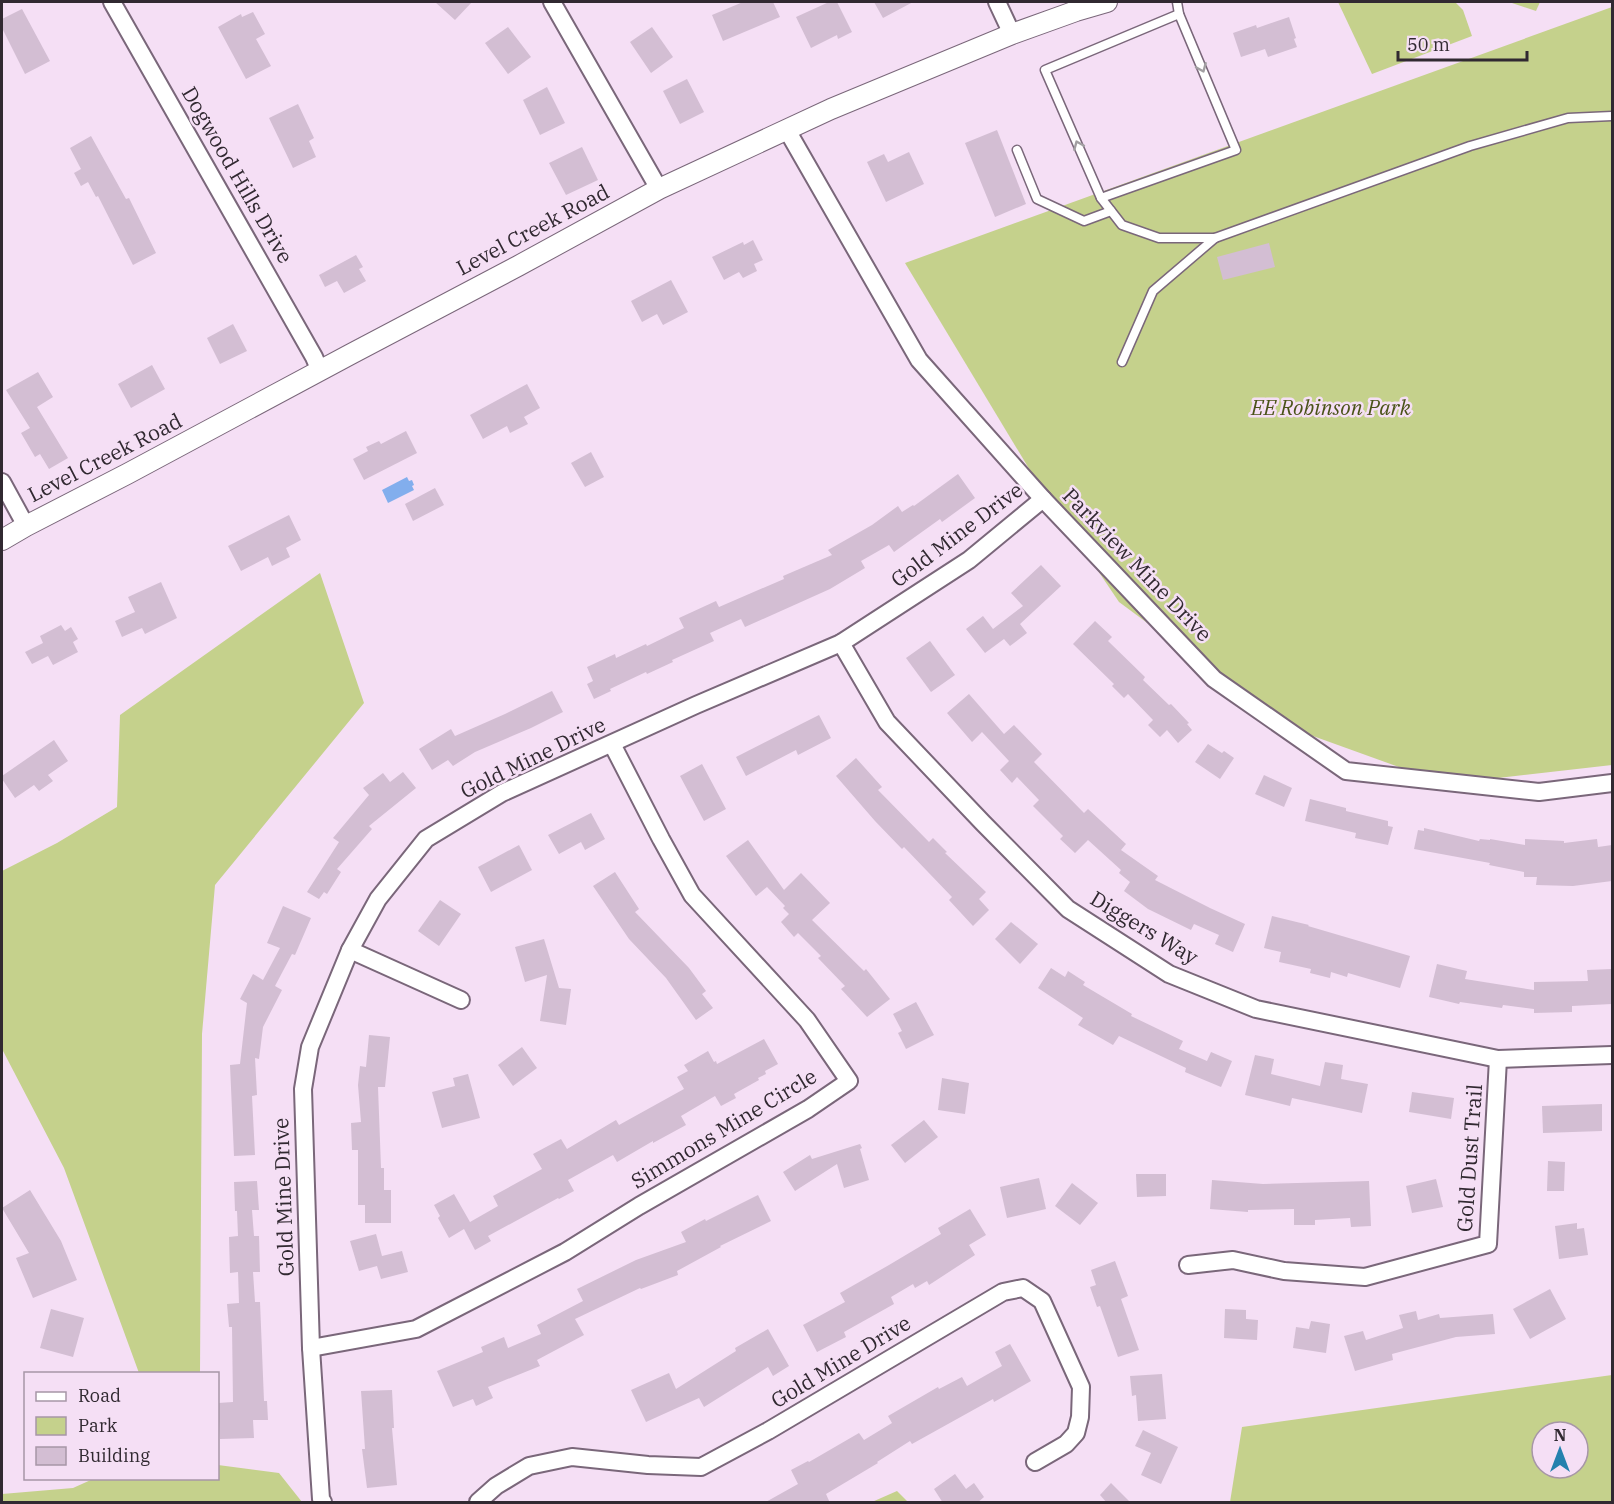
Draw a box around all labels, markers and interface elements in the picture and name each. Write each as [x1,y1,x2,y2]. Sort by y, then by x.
scale bar [1398,24,1527,62]
text: 50 m [1407,33,1450,56]
one-way arrow [1194,62,1206,73]
street label: Dogwood Hills Drive [176,81,300,268]
one-way arrow [1073,140,1085,151]
street label: Level Creek Road [451,177,614,281]
park label: EE Robinson Park [1250,393,1412,421]
street label: Level Creek Road [23,406,187,508]
street label: Gold Mine Drive [885,475,1028,593]
street label: Parkview Mine Drive [1057,481,1219,647]
street label: Gold Mine Drive [455,710,610,804]
street label: Diggers Way [1085,884,1204,971]
street label: Simmons Mine Circle [626,1062,821,1195]
street label: Gold Dust Trail [1450,1083,1488,1233]
street label: Gold Mine Drive [266,1117,300,1277]
street label: Gold Mine Drive [765,1308,916,1414]
legend [24,1372,219,1480]
text: Road [78,1384,121,1407]
text: Park [78,1414,118,1437]
north arrow [1530,1420,1590,1480]
text: N [1554,1425,1566,1445]
text: Building [78,1444,150,1467]

